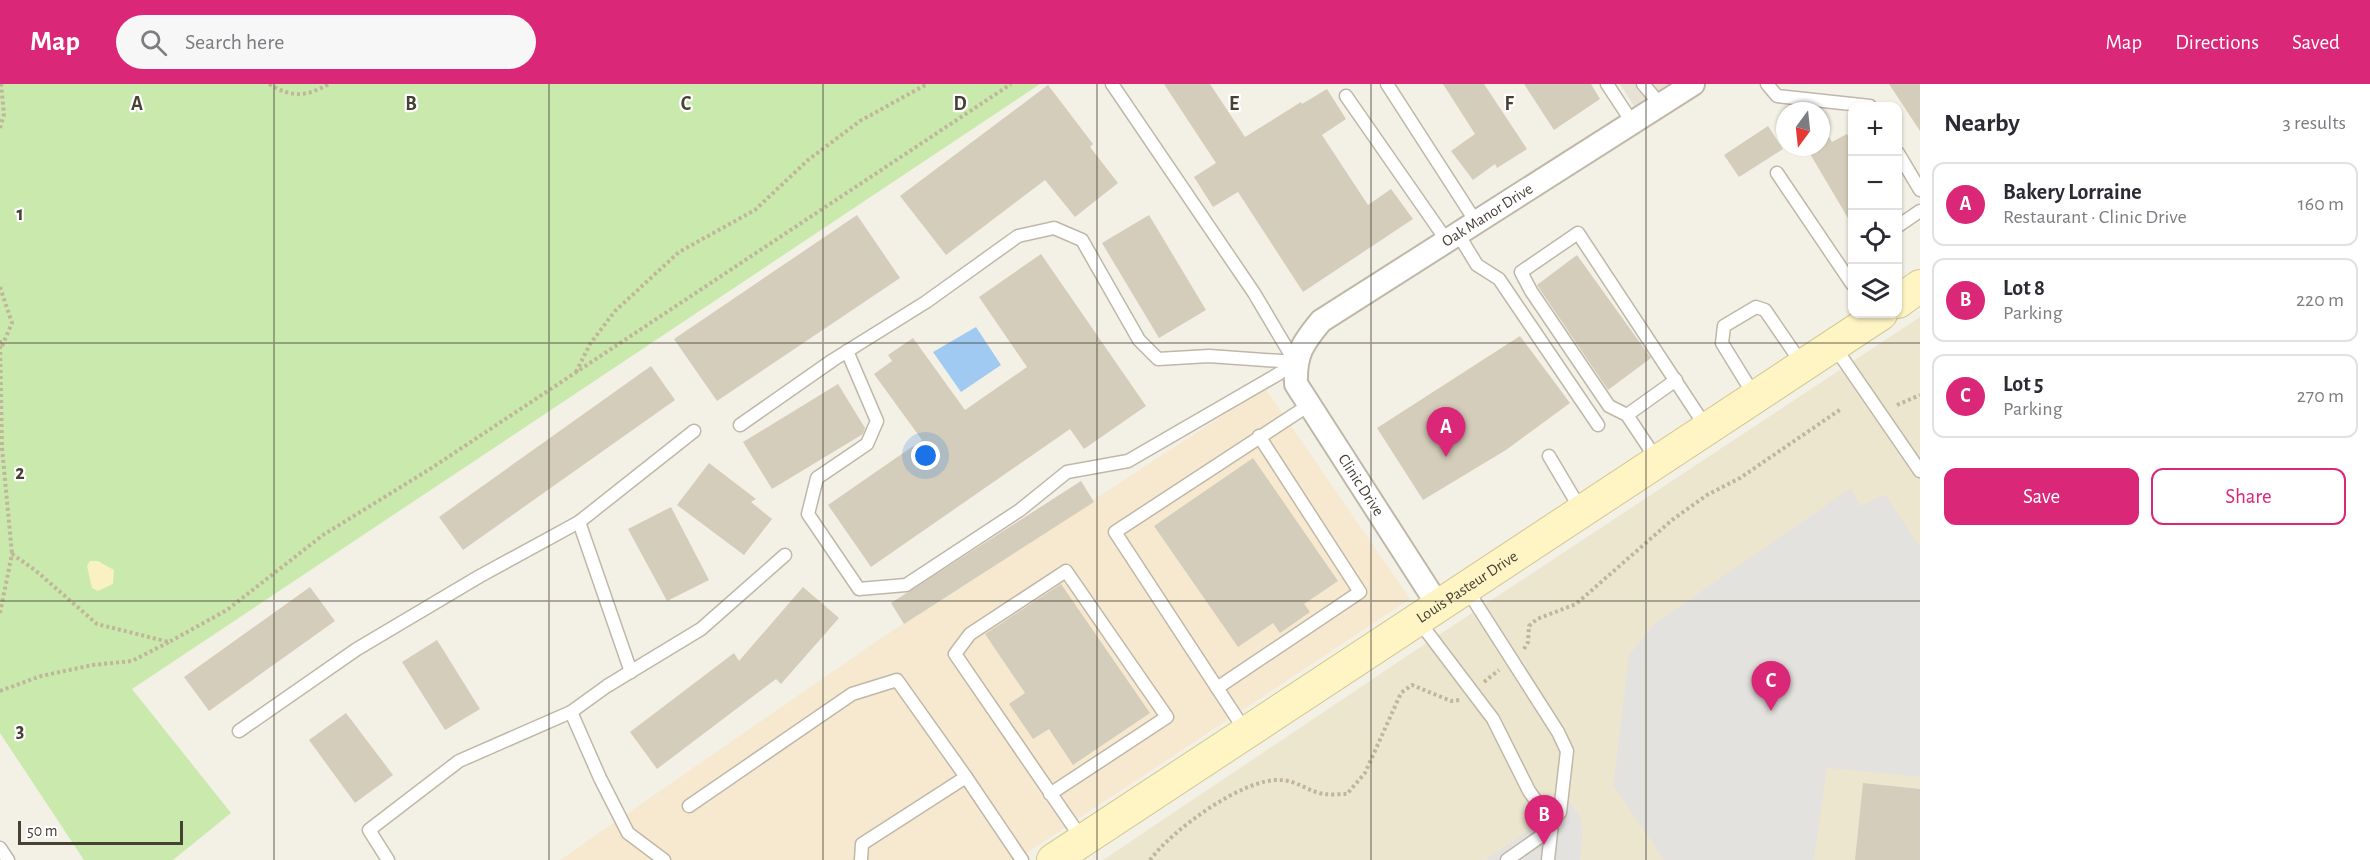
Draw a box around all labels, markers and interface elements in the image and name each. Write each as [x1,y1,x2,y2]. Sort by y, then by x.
search box [116,15,536,69]
icon: search [137,26,170,59]
text: Map [30,28,80,56]
text: Search here [185,31,284,53]
text: Map [2106,32,2142,53]
text: Directions [2175,32,2259,53]
text: Saved [2292,32,2340,53]
text: A [131,94,143,114]
text: B [405,94,417,114]
text: C [681,94,692,114]
text: D [953,94,967,114]
text: E [1229,94,1239,114]
text: F [1504,94,1514,114]
north arrow [1776,102,1830,156]
map controls [1848,102,1902,318]
button: + [1848,102,1902,156]
text: Nearby [1944,110,2020,136]
text: 3 results [2282,113,2346,133]
button: − [1848,156,1902,210]
street label: Oak Manor Drive [1439,180,1536,250]
text: Bakery Lorraine [2003,181,2142,203]
text: A [1960,194,1972,214]
text: 160 m [2298,194,2344,214]
text: 1 [16,204,24,224]
text: Restaurant · Clinic Drive [2003,207,2187,227]
button: locate [1848,210,1902,264]
button: layers [1848,264,1902,318]
text: Lot 8 [2003,277,2045,299]
text: B [1960,290,1971,310]
text: 220 m [2296,290,2344,310]
text: Parking [2003,303,2062,323]
text: Lot 5 [2003,373,2044,395]
text: C [1960,386,1971,406]
text: 270 m [2297,386,2344,406]
text: Parking [2003,399,2062,419]
pin: A [1426,408,1466,457]
your location [911,441,940,470]
street label: Clinic Drive [1335,451,1387,519]
text: 2 [15,463,25,483]
button: Save [1944,468,2139,525]
button: Share [2151,468,2346,525]
street label: Louis Pasteur Drive [1414,548,1521,626]
pin: C [1752,662,1790,711]
text: 3 [16,721,24,741]
pin: B [1524,796,1564,845]
scale bar [18,818,183,846]
text: 50 m [27,823,58,839]

